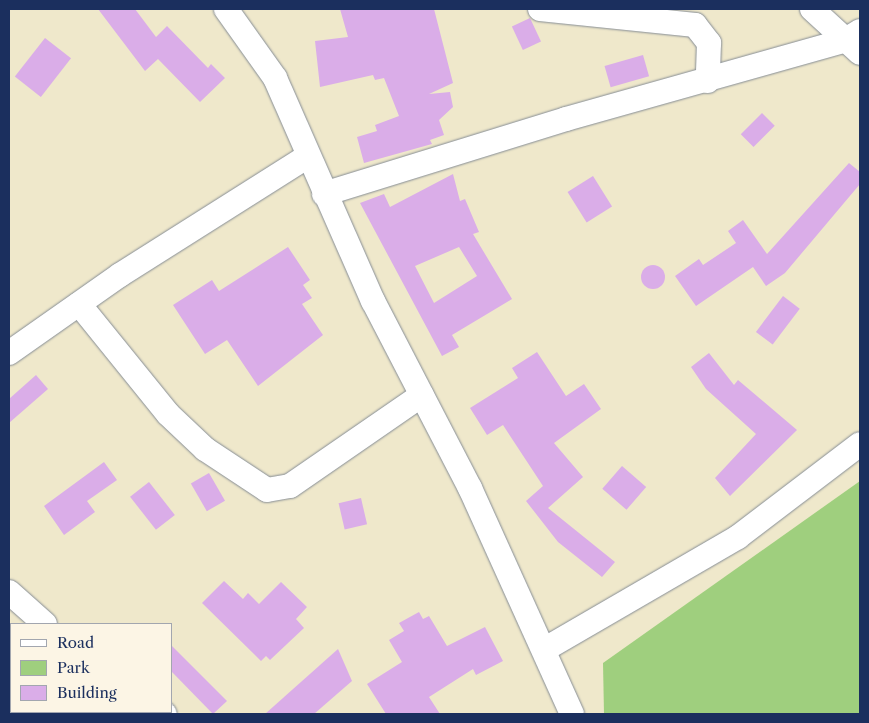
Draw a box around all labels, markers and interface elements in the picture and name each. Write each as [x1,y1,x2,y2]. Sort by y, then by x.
legend [10,623,172,713]
text: Road [57,633,94,652]
text: Park [57,658,90,677]
text: Building [57,683,117,702]

